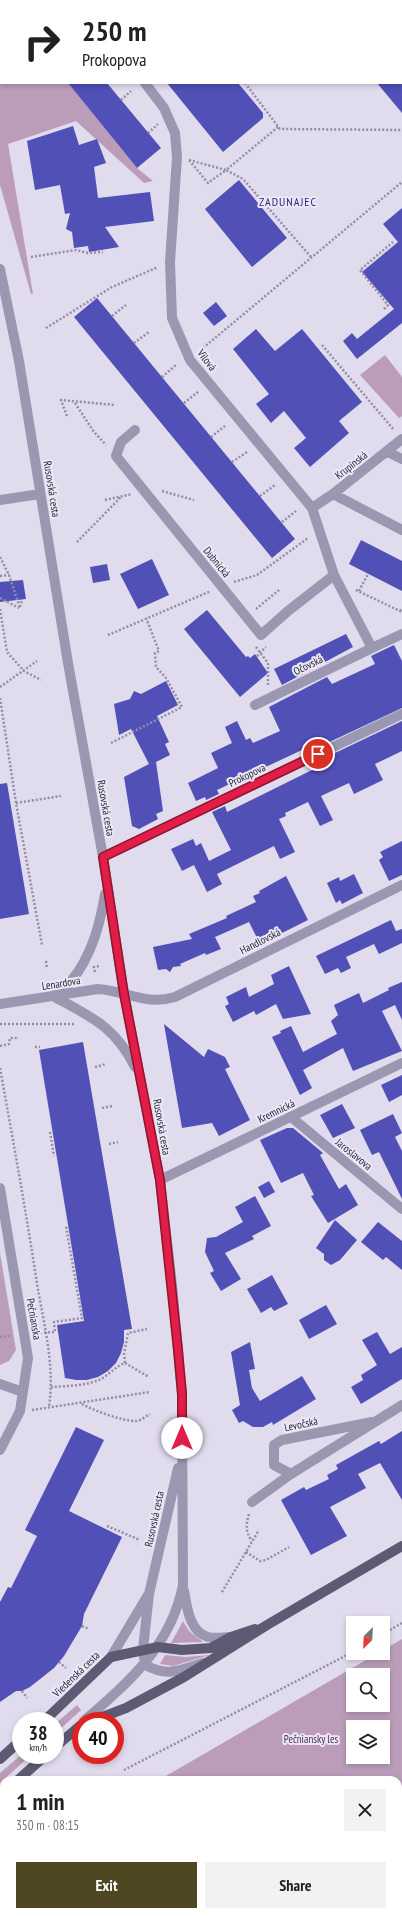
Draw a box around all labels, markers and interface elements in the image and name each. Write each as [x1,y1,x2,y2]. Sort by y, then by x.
text: 250 m [82,12,146,49]
icon: right [16,16,68,68]
text: Prokopova [82,48,147,71]
district label: ZADUNAJEC [259,194,317,209]
street label: Vilová [194,346,220,374]
street label: Krupinská [332,448,370,482]
street label: Rusovská cesta [41,460,63,518]
street label: Dubnická [201,544,233,580]
street label: Očovská [291,652,325,678]
pin [301,737,335,771]
icon: arrive [307,743,329,765]
street label: Prokopova [226,760,268,790]
street label: Rusovská cesta [94,779,118,837]
street label: Handlovská [237,925,283,957]
street label: Lenardova [41,973,81,993]
street label: Kremnická [255,1096,297,1126]
street label: Rusovská cesta [150,1098,174,1156]
street label: Jaroslavova [332,1134,375,1173]
street label: Pečnianska [23,1297,45,1341]
street label: Levočská [283,1414,319,1434]
position arrow [161,1417,203,1459]
street label: Rusovská cesta [141,1490,167,1548]
north arrow [346,1616,390,1660]
map controls [346,1616,390,1764]
street label: Viedenská cesta [49,1648,103,1701]
button: search [346,1668,390,1712]
speed limit sign: 40 [72,1712,124,1764]
text: 38 [28,1720,48,1746]
button: layers [346,1720,390,1764]
park label: Pečniansky les [284,1732,338,1746]
text: km/h [29,1741,47,1754]
text: 1 min [16,1786,64,1817]
button: close [344,1789,386,1831]
text: 350 m · 08:15 [16,1817,79,1834]
button: Exit [16,1862,197,1908]
button: Share [205,1862,386,1908]

